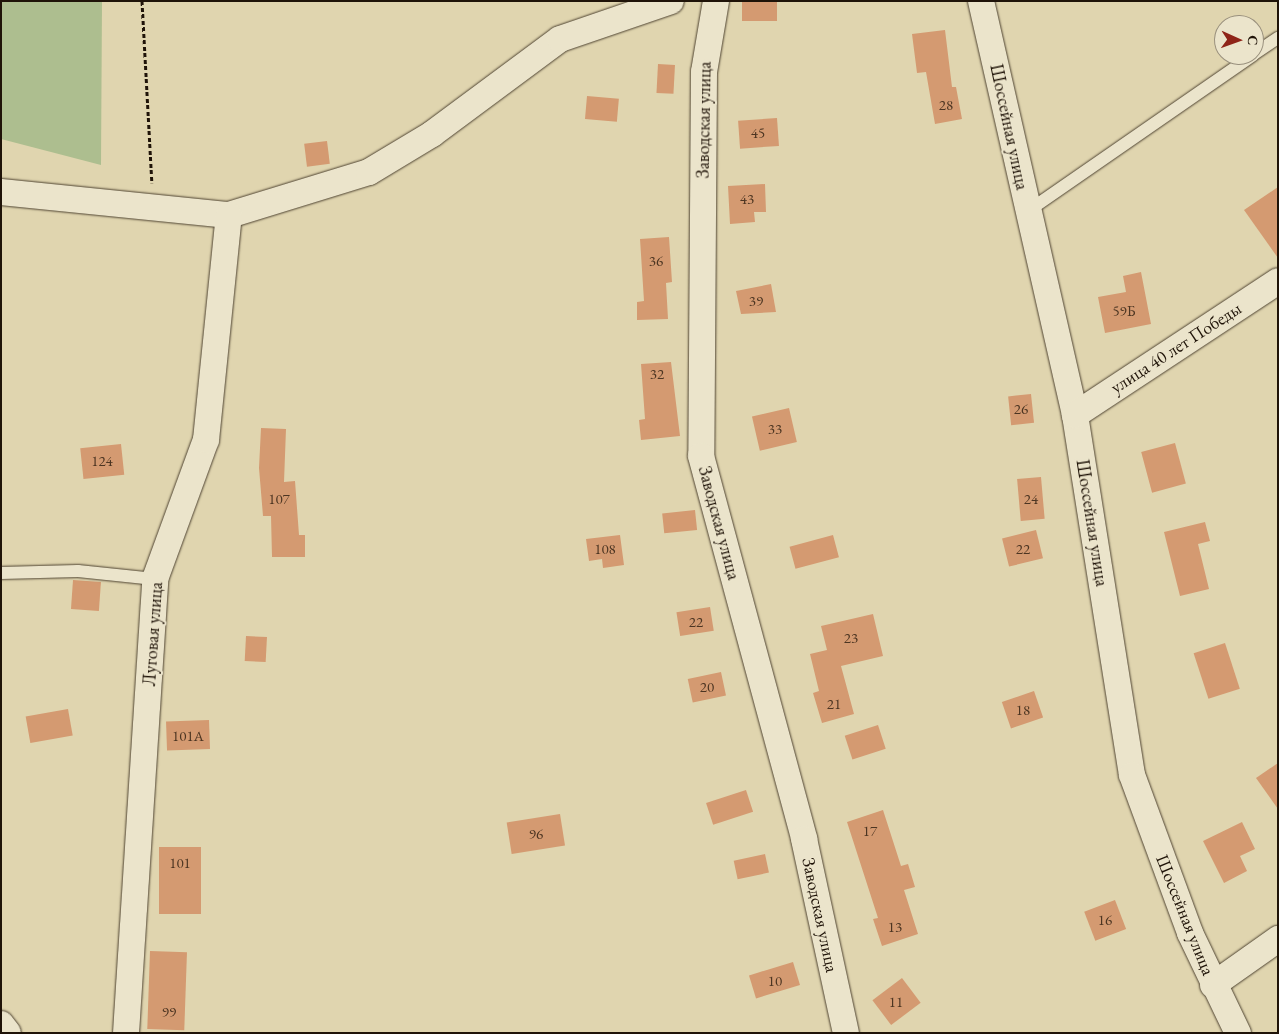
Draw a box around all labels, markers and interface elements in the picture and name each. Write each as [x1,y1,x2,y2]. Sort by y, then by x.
north arrow [1214,15,1264,65]
text: С [1244,35,1262,46]
street label: Заводская улица [692,61,716,179]
street label: Шоссейная улица [985,62,1033,192]
house number: 28 [939,96,953,114]
house number: 45 [751,124,765,142]
house number: 43 [740,190,754,208]
house number: 36 [649,252,663,270]
house number: 39 [749,292,763,310]
street label: улица 40 лет Победы [1107,298,1245,398]
house number: 59Б [1112,302,1136,320]
house number: 32 [650,365,664,383]
house number: 26 [1014,400,1028,418]
house number: 33 [768,420,782,438]
house number: 124 [91,452,113,470]
street label: Шоссейная улица [1071,458,1113,588]
street label: Заводская улица [693,464,745,582]
house number: 107 [268,490,290,508]
house number: 24 [1024,490,1038,508]
house number: 108 [594,540,616,558]
house number: 22 [1016,540,1030,558]
street label: Луговая улица [139,581,167,687]
house number: 22 [689,613,703,631]
house number: 23 [844,629,858,647]
house number: 20 [700,678,714,696]
house number: 21 [827,695,841,713]
house number: 18 [1016,701,1030,719]
house number: 101А [172,727,204,745]
house number: 17 [863,822,877,840]
house number: 96 [529,825,543,843]
street label: Шоссейная улица [1151,852,1219,978]
house number: 101 [169,854,191,872]
street label: Заводская улица [797,856,843,974]
house number: 16 [1098,911,1112,929]
house number: 13 [888,918,902,936]
house number: 10 [768,972,782,990]
house number: 11 [889,993,903,1011]
house number: 99 [162,1003,176,1021]

